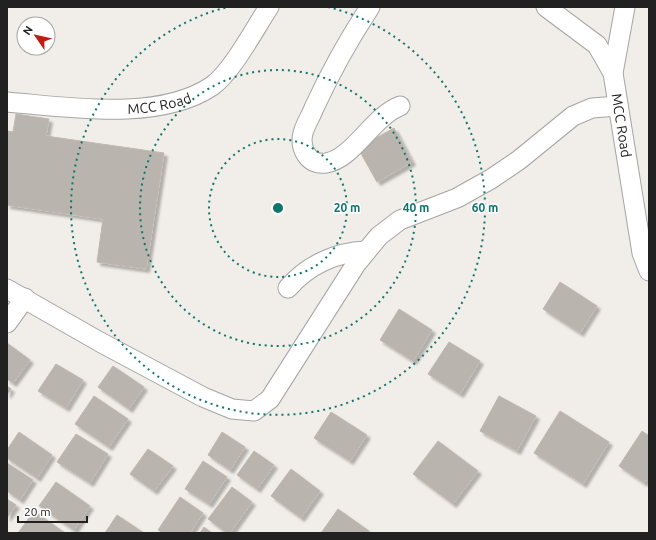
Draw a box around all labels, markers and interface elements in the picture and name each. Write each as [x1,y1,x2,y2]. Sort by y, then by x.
north arrow [16,16,56,56]
text: N [20,24,35,37]
street label: MCC Road [127,90,193,117]
street label: MCC Road [608,92,635,159]
centre of rings [271,201,285,215]
text: 20 m [334,201,360,214]
text: 40 m [403,201,429,214]
text: 60 m [472,201,498,214]
scale bar [18,498,87,524]
text: 20 m [24,505,51,518]

